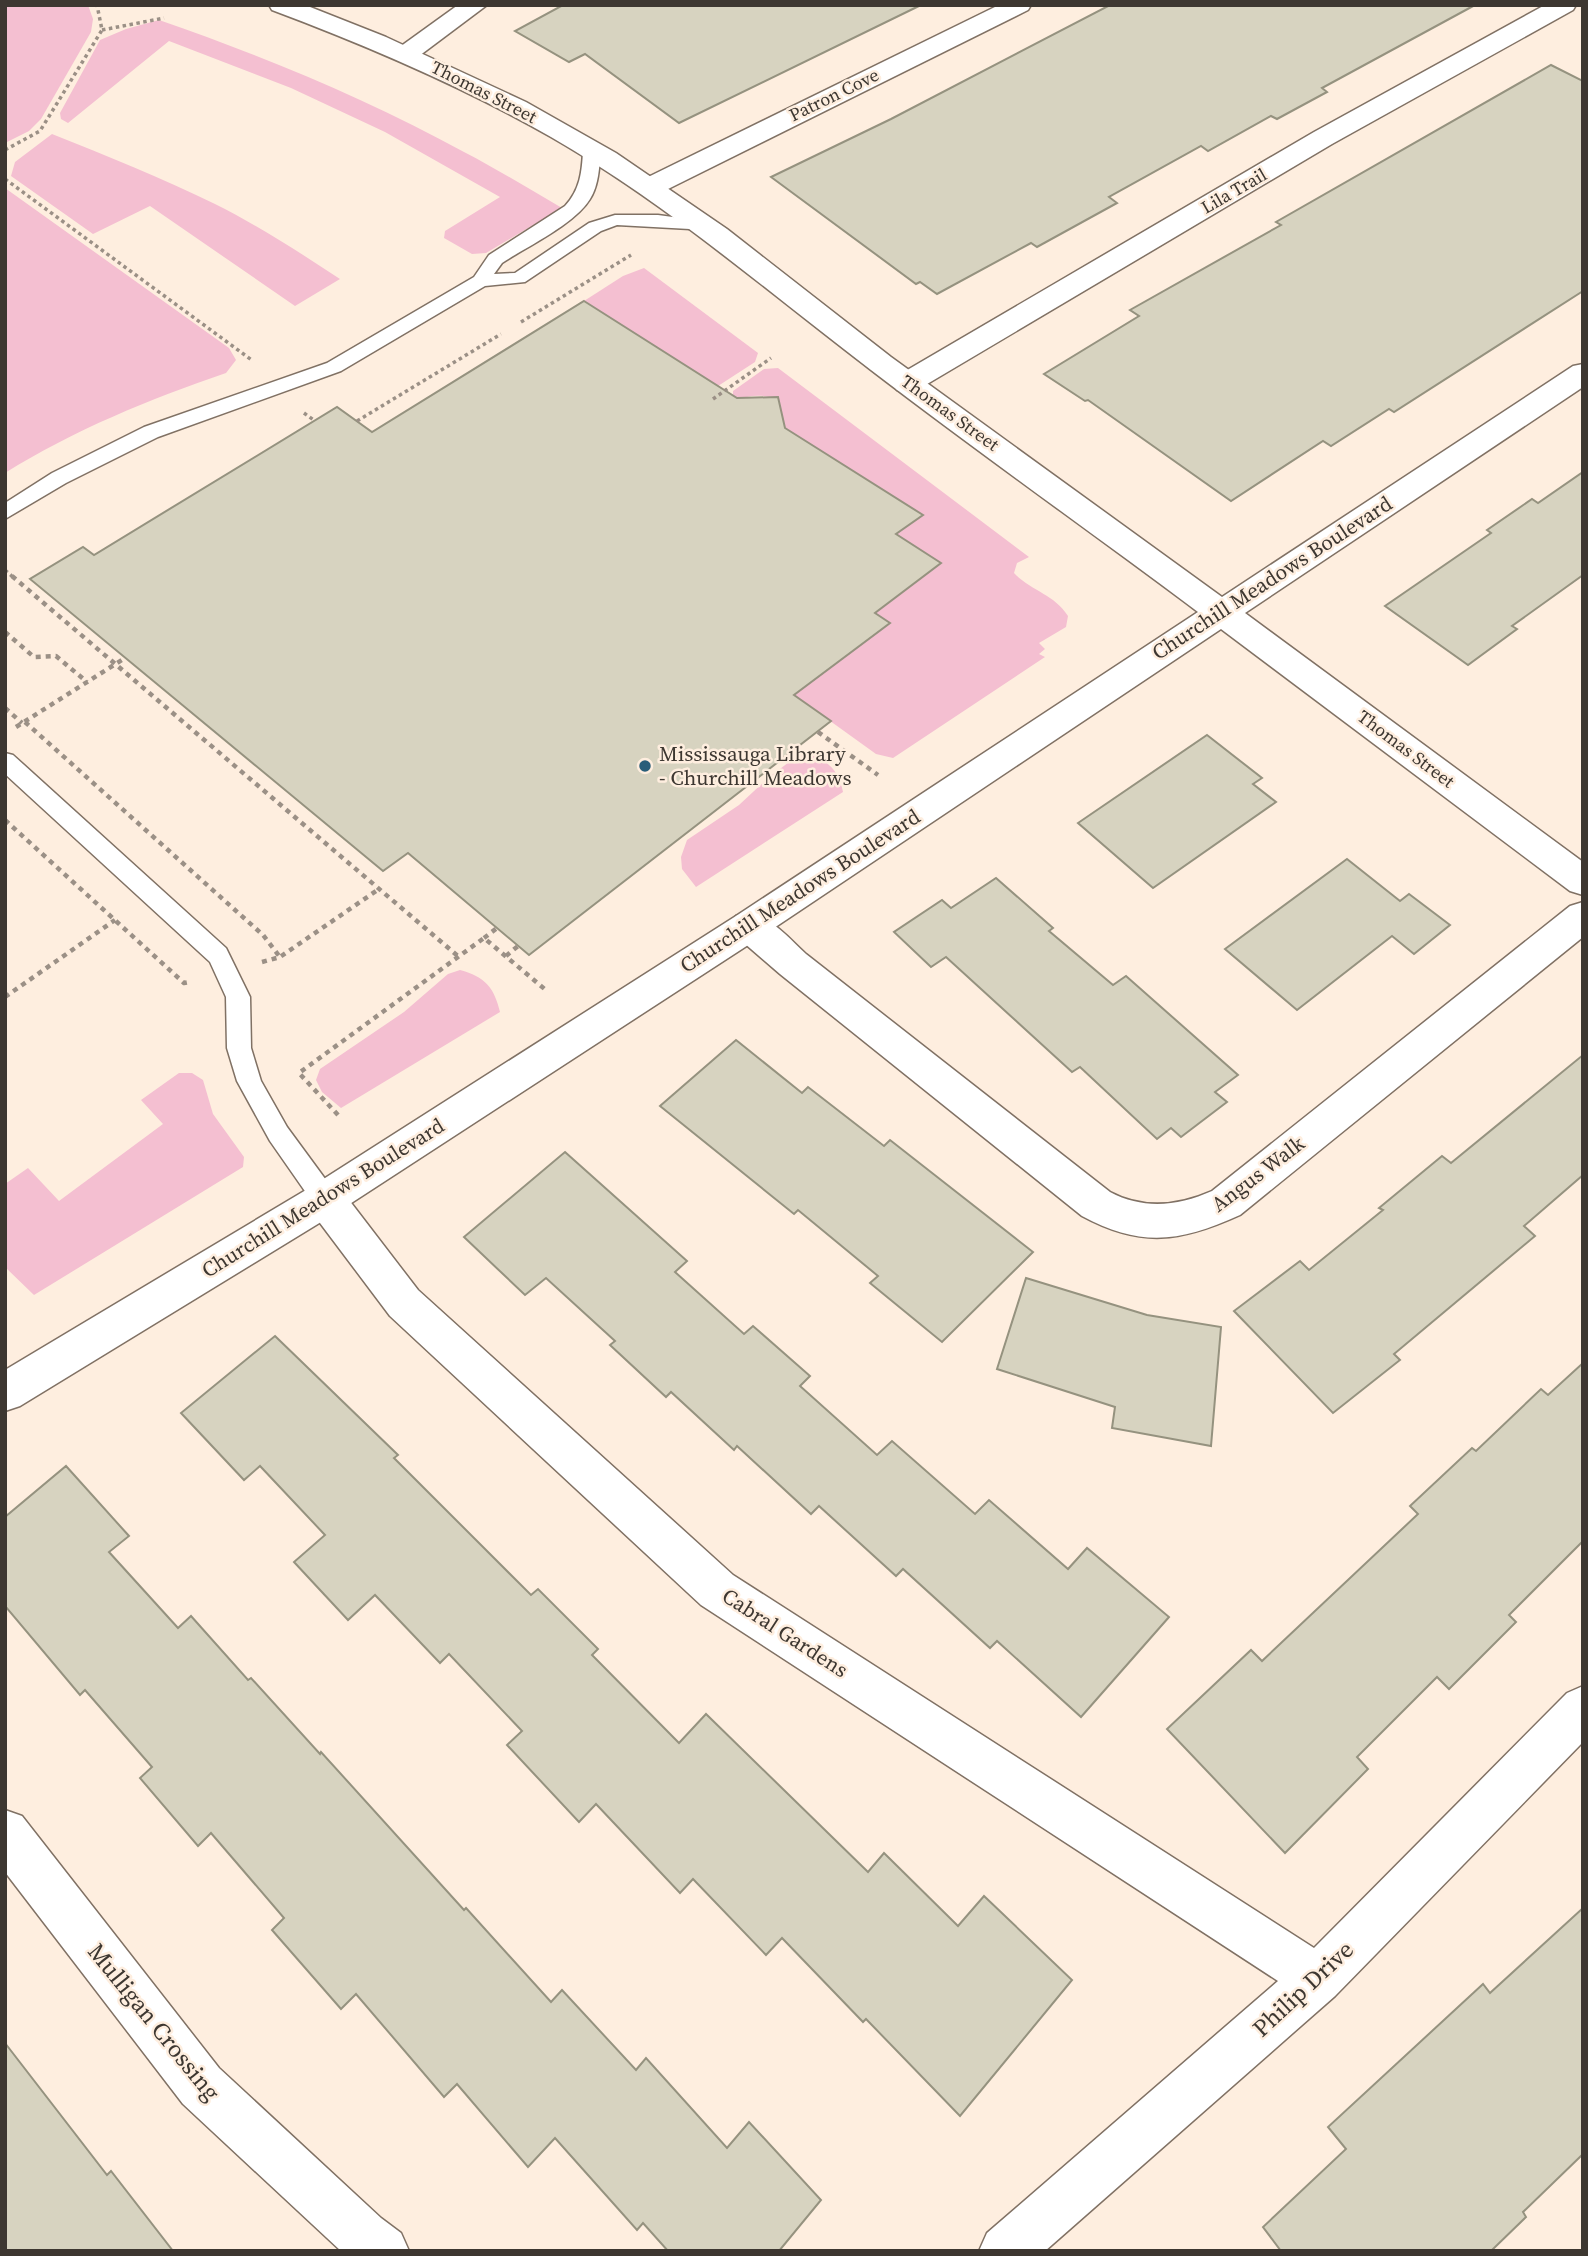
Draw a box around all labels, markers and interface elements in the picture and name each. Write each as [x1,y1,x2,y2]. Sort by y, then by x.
street label: Thomas Street [427,54,541,129]
street label: Patron Cove [785,62,883,127]
street label: Lila Trail [1196,162,1271,219]
street label: Thomas Street [896,369,1004,457]
street label: Churchill Meadows Boulevard [1146,489,1398,666]
street label: Thomas Street [1353,704,1460,793]
place label: Mississauga Library - Churchill Meadows [659,739,852,792]
marker: Mississauga Library - Churchill Meadows [637,758,653,774]
street label: Churchill Meadows Boulevard [674,802,926,979]
street label: Churchill Meadows Boulevard [196,1111,450,1284]
street label: Angus Walk [1205,1129,1311,1218]
street label: Cabral Gardens [717,1581,854,1684]
street label: Philip Drive [1245,1933,1360,2044]
street label: Mulligan Crossing [81,1936,228,2107]

